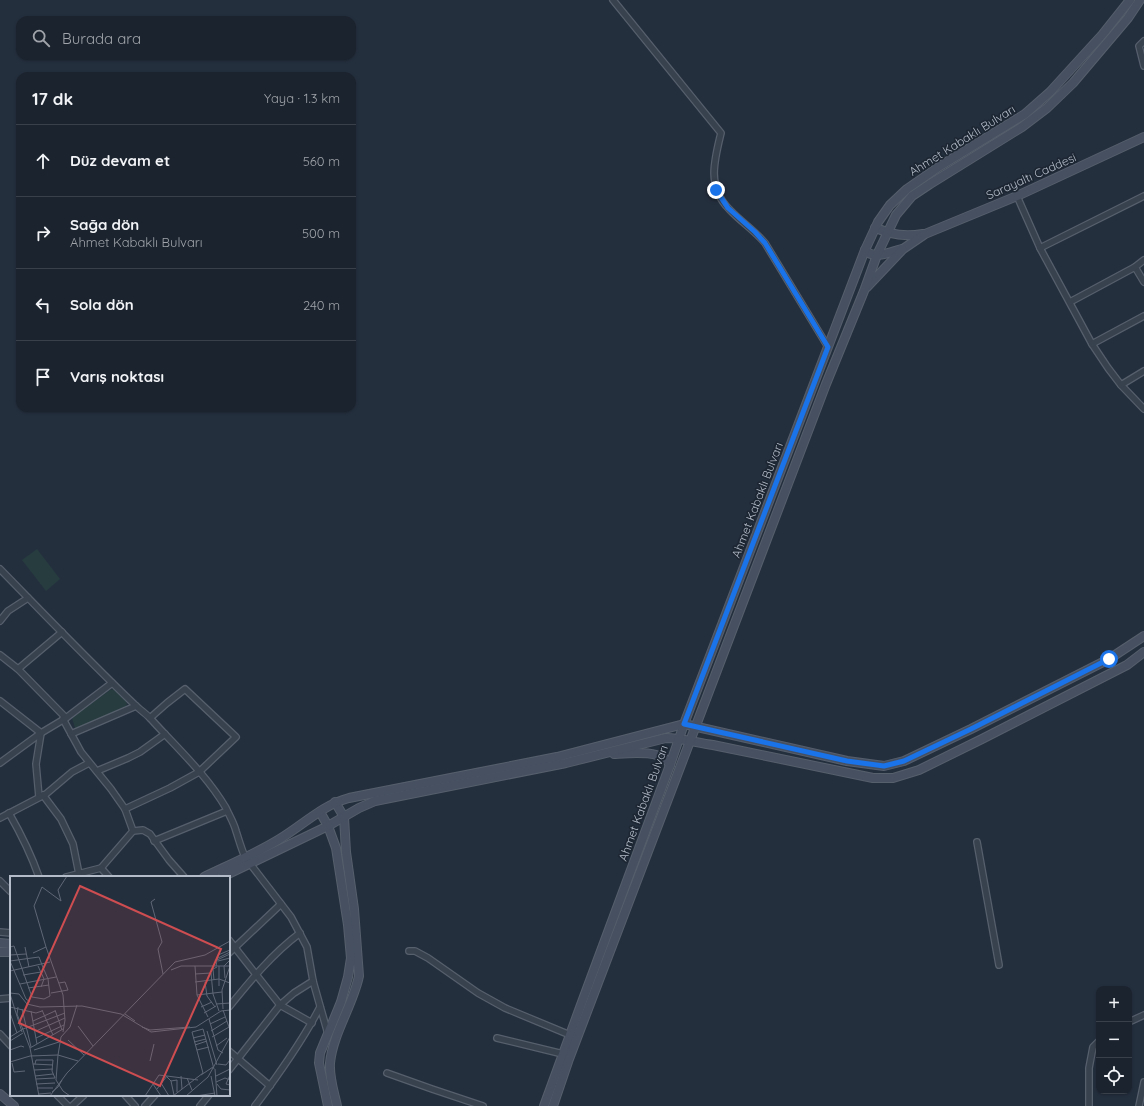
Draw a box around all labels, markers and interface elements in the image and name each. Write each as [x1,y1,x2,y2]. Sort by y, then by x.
search box [16,16,356,60]
icon: search [30,27,52,49]
text: Burada ara [62,29,141,48]
text: 17 dk [32,88,73,109]
text: Yaya · 1.3 km [264,90,340,106]
street label: Ahmet Kabaklı Bulvarı [906,101,1018,179]
street label: Sarayaltı Caddesi [984,149,1078,203]
icon: ahead [32,150,54,172]
text: Düz devam et [70,151,170,170]
text: 560 m [303,153,340,169]
route end [707,181,725,199]
text: Sağa dön [70,215,139,234]
icon: right [32,222,54,244]
text: 500 m [302,225,340,241]
text: Ahmet Kabaklı Bulvarı [70,234,203,250]
icon: left [32,294,54,316]
text: Sola dön [70,295,134,314]
text: 240 m [303,297,340,313]
icon: arrive [32,366,54,388]
text: Varış noktası [70,367,164,386]
street label: Ahmet Kabaklı Bulvarı [728,440,786,560]
route start [1100,650,1118,668]
street label: Ahmet Kabaklı Bulvarı [615,743,671,863]
inset map [10,876,230,1096]
map controls [1096,986,1132,1094]
button: + [1096,986,1132,1022]
button: − [1096,1022,1132,1058]
button: locate [1096,1058,1132,1094]

